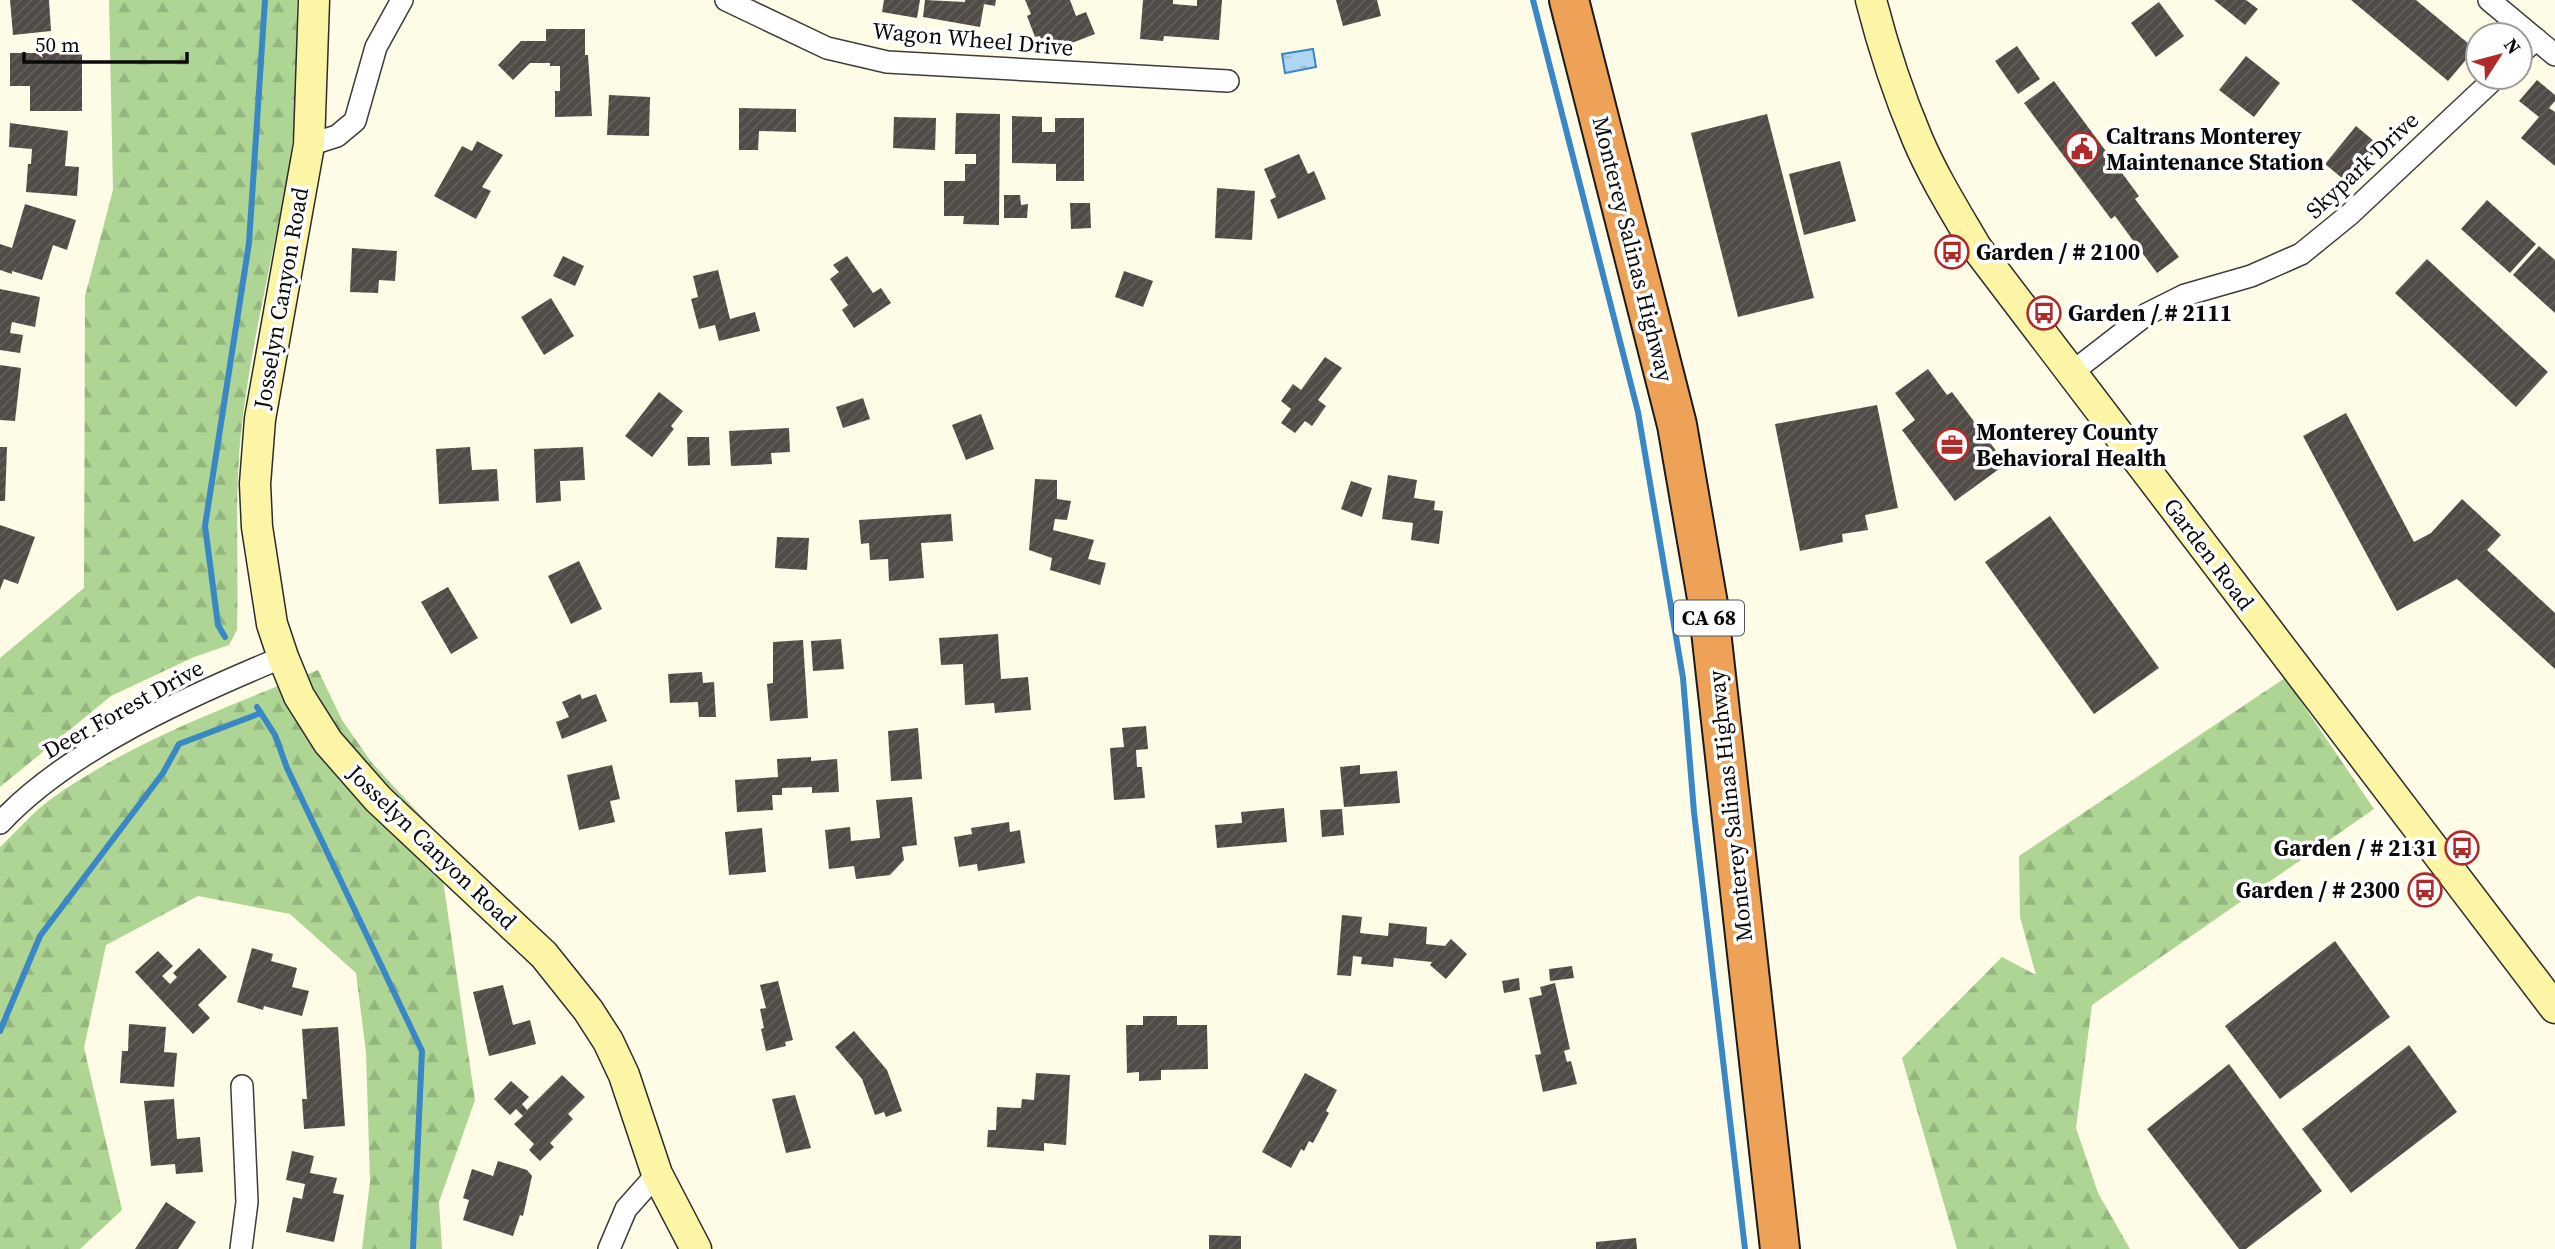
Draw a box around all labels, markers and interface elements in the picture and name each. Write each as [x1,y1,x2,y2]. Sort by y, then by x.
street label: Wagon Wheel Drive [871,14,1075,64]
scale bar [24,21,187,65]
north arrow [2464,21,2534,91]
text: 50 m [35,30,80,59]
text: N [2498,33,2527,59]
street label: Skypark Drive [2299,104,2425,226]
street label: Monterey Salinas Highway [1585,113,1682,385]
place label: Caltrans Monterey Maintenance Station [2106,120,2324,178]
public building icon: Caltrans Monterey Maintenance Station [2063,130,2101,168]
street label: Josselyn Canyon Road [246,185,316,412]
bus stop icon: Garden / # 2100 [1933,233,1971,271]
place label: Garden / # 2100 [1976,236,2140,268]
bus stop icon: Garden / # 2111 [2025,294,2063,332]
place label: Garden / # 2111 [2068,297,2232,329]
place label: Monterey County Behavioral Health [1976,416,2167,474]
office icon: Monterey County Behavioral Health [1933,426,1971,464]
street label: Garden Road [2156,491,2262,617]
road number: CA 68 [1674,600,1744,636]
street label: Deer Forest Drive [37,652,209,766]
street label: Monterey Salinas Highway [1700,669,1760,943]
street label: Josselyn Canyon Road [339,757,524,937]
bus stop icon: Garden / # 2131 [2443,829,2481,867]
place label: Garden / # 2131 [2274,832,2438,864]
bus stop icon: Garden / # 2300 [2406,871,2444,909]
place label: Garden / # 2300 [2236,874,2400,906]

